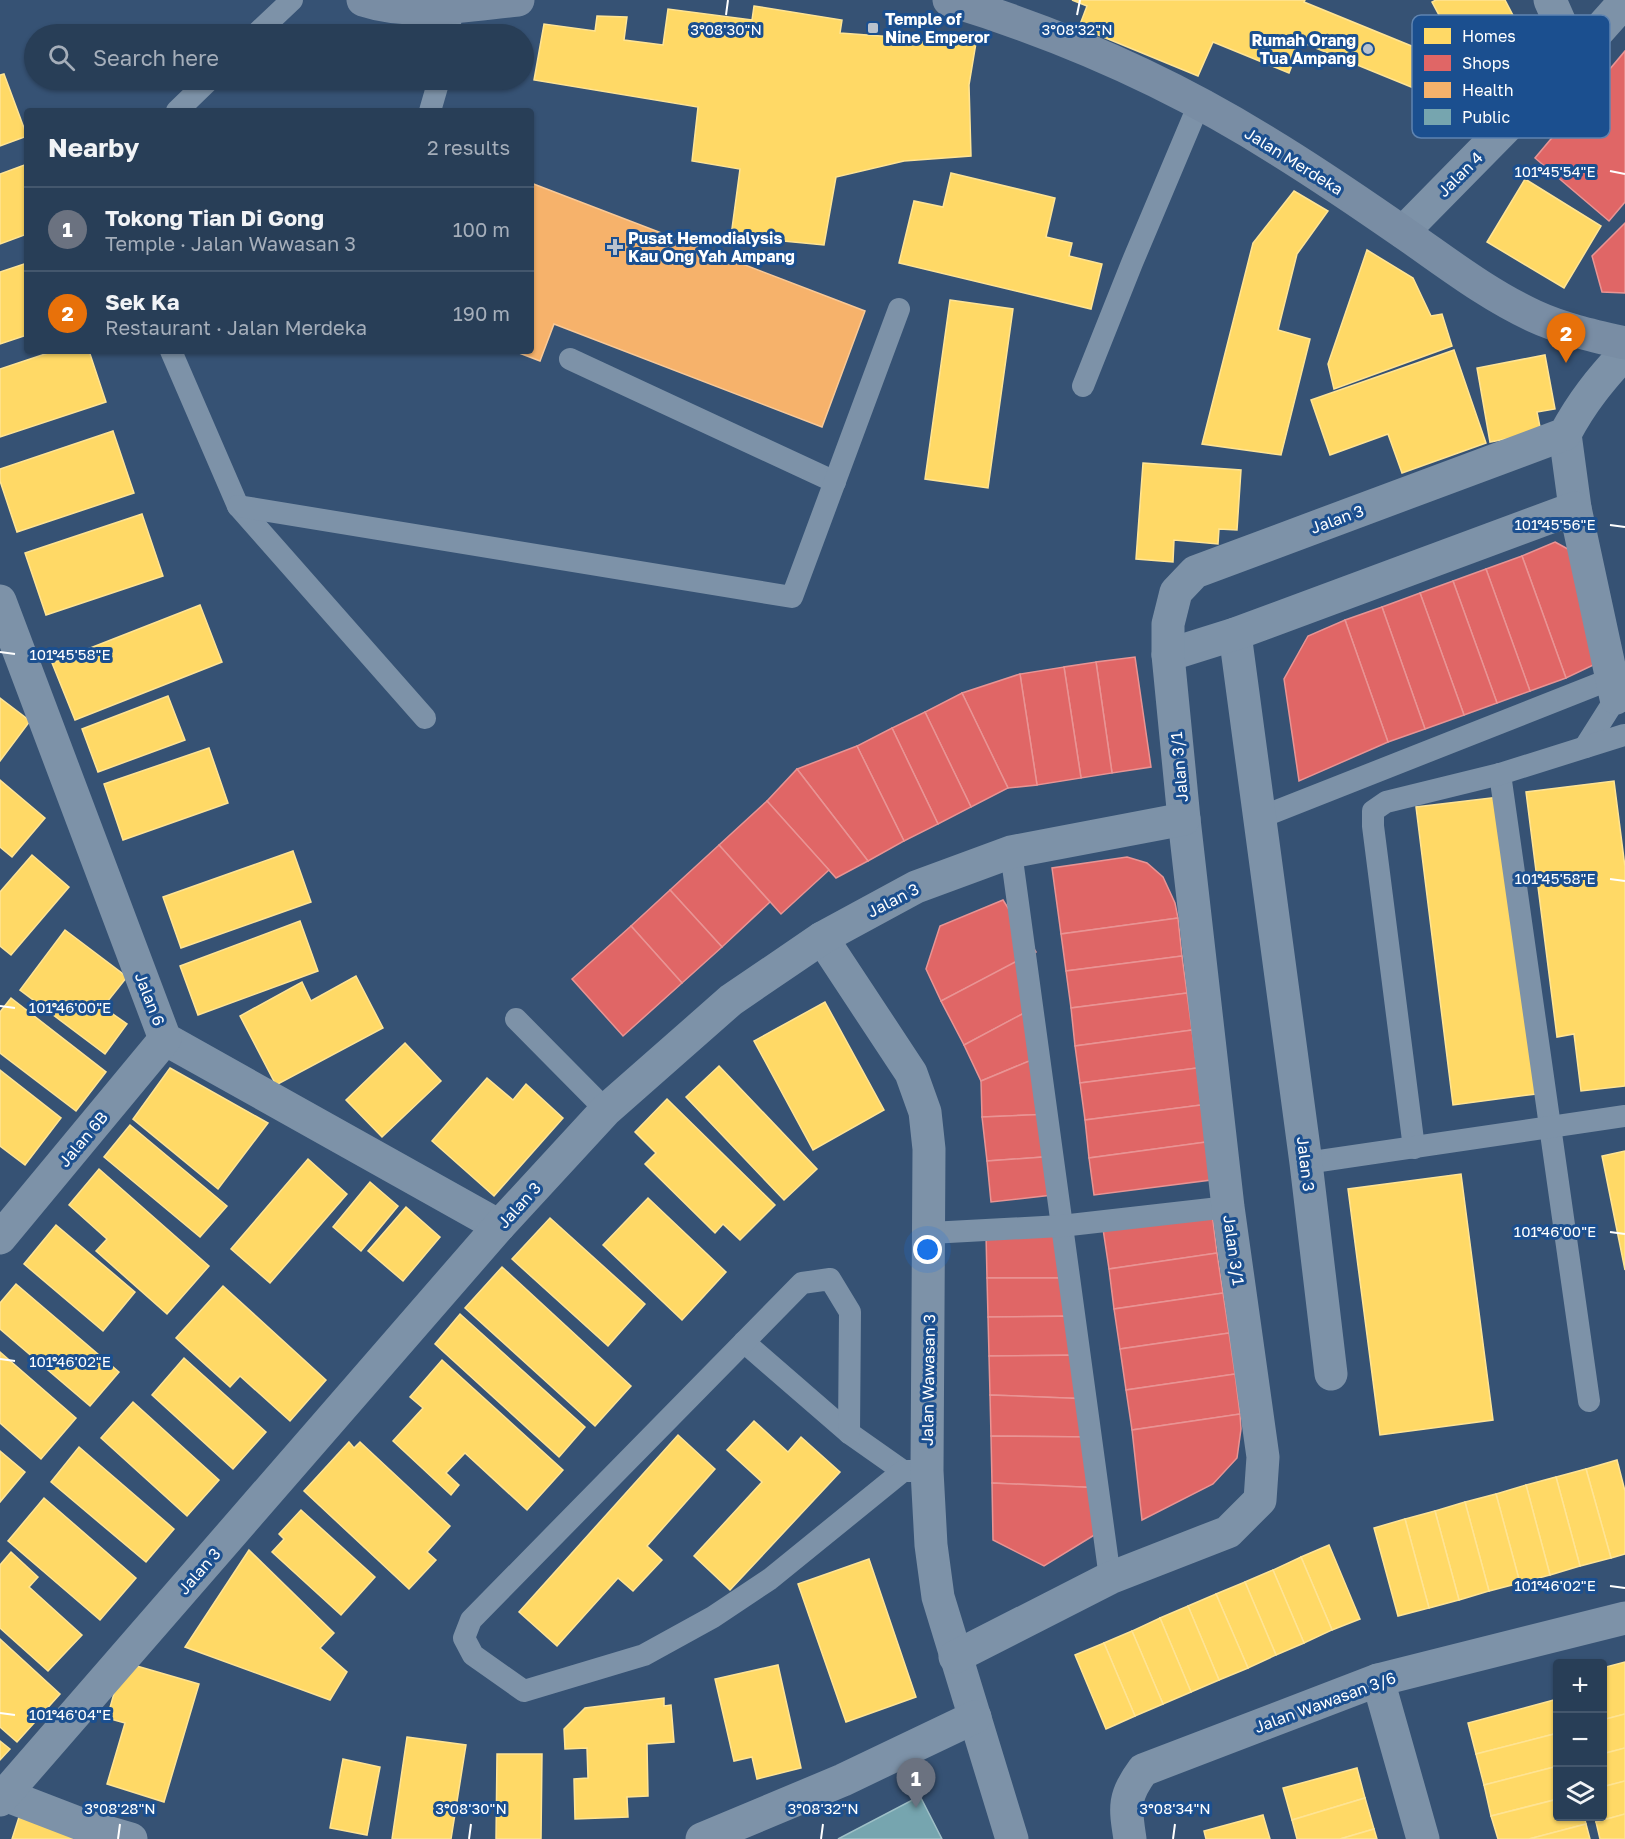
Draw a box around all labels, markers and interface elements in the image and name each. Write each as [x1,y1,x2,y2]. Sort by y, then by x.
place label: Temple of Nine Emperor [885,9,990,47]
legend [1412,15,1610,138]
text: 3°08'30"N [690,20,762,38]
text: 3°08'32"N [1041,20,1113,38]
marker: Temple of Nine Emperor [866,21,880,35]
search box [24,24,534,90]
text: Homes [1462,26,1516,46]
place label: Rumah Orang Tua Ampang [1252,30,1356,68]
icon: search [45,41,78,74]
marker: Rumah Orang Tua Ampang [1361,42,1375,56]
text: Search here [93,44,219,71]
text: Shops [1462,53,1510,73]
text: Health [1462,80,1514,100]
text: Public [1462,107,1510,127]
street label: Jalan Merdeka [1241,123,1347,199]
text: Nearby [48,132,139,163]
text: 2 results [427,135,510,159]
street label: Jalan 4 [1433,147,1487,201]
text: 101°45'54"E [1514,162,1596,180]
text: Tokong Tian Di Gong [105,204,324,231]
text: 1 [62,217,73,241]
text: 100 m [453,217,510,241]
place label: Pusat Hemodialysis Kau Ong Yah Ampang [628,228,795,266]
text: Temple · Jalan Wawasan 3 [105,231,356,255]
marker: Pusat Hemodialysis Kau Ong Yah Ampang [606,238,624,256]
text: Sek Ka [105,288,179,315]
text: 2 [61,301,74,325]
text: 190 m [453,301,510,325]
pin: 2 [1546,314,1586,363]
text: Restaurant · Jalan Merdeka [105,315,367,339]
street label: Jalan 3 [1308,500,1366,538]
text: 101°45'56"E [1514,515,1596,533]
text: 101°45'58"E [29,645,111,663]
street label: Jalan 3/1 [1166,731,1192,803]
text: 101°45'58"E [1514,869,1596,887]
street label: Jalan 3 [864,879,922,921]
street label: Jalan 6 [131,969,169,1029]
text: 101°46'00"E [29,998,111,1016]
street label: Jalan 6B [54,1107,112,1171]
street label: Jalan 3 [1293,1135,1319,1193]
street label: Jalan 3 [493,1178,545,1232]
street label: Jalan 3/1 [1219,1214,1249,1287]
text: 101°46'00"E [1514,1222,1596,1240]
your location [913,1235,942,1264]
street label: Jalan Wawasan 3 [917,1314,939,1446]
text: 101°46'02"E [29,1352,111,1370]
street label: Jalan 3 [173,1544,225,1598]
text: 101°46'02"E [1514,1576,1596,1594]
map controls [1553,1659,1607,1821]
button: + [1553,1659,1607,1713]
street label: Jalan Wawasan 3/6 [1251,1667,1399,1737]
text: 101°46'04"E [29,1705,111,1723]
button: − [1553,1713,1607,1767]
pin: 1 [896,1758,936,1808]
button: layers [1553,1767,1607,1821]
text: 3°08'28"N [84,1799,156,1817]
text: 3°08'30"N [435,1799,507,1817]
text: 3°08'32"N [787,1799,859,1817]
text: 3°08'34"N [1139,1799,1211,1817]

